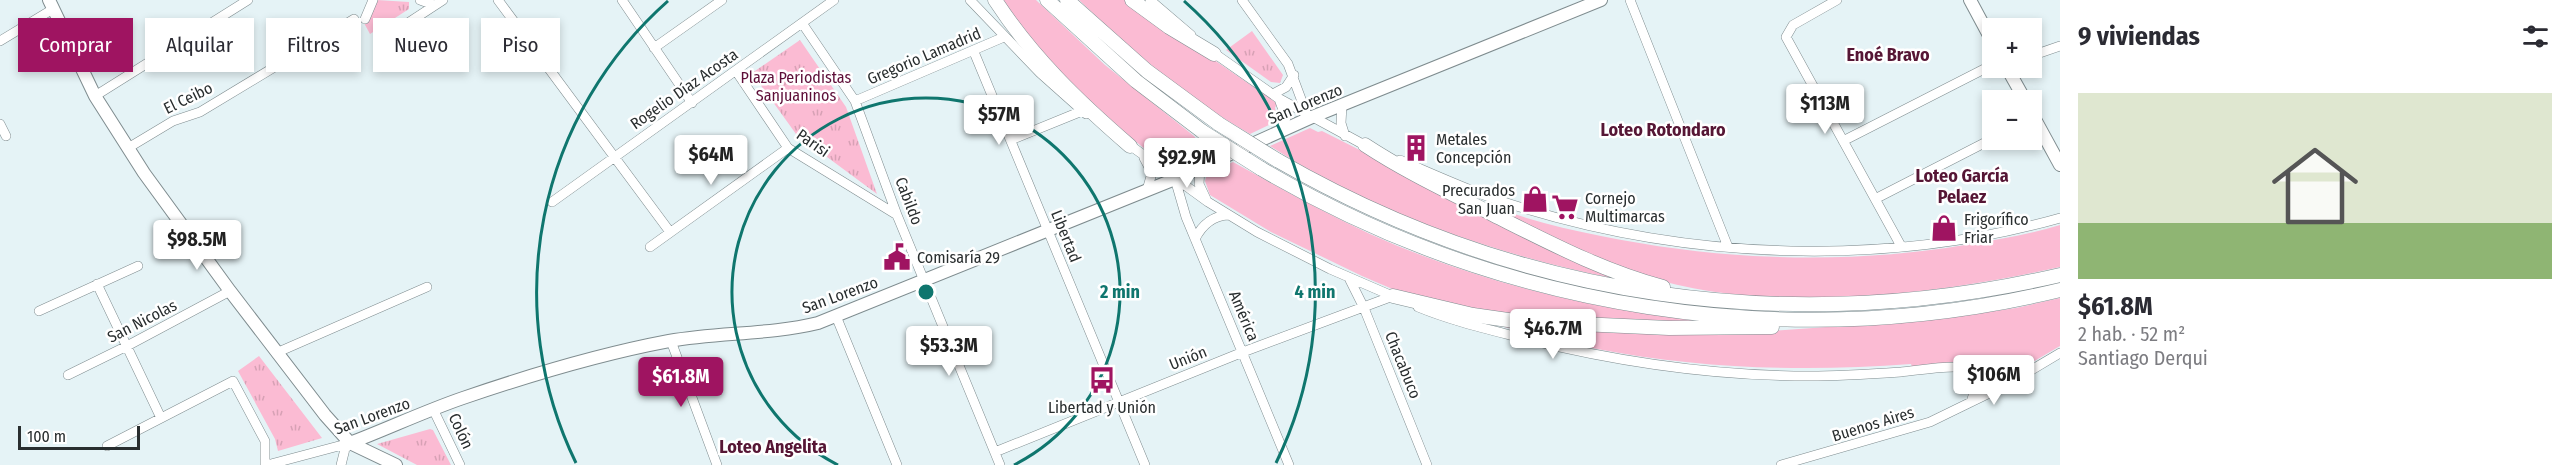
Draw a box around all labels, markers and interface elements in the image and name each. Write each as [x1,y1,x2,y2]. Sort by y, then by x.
chip: Comprar [18,18,133,72]
chip: Alquilar [145,18,254,72]
chip: Filtros [266,18,361,72]
chip: Nuevo [373,18,469,72]
chip: Piso [481,18,560,72]
map controls [1982,18,2042,150]
button: + [1982,18,2042,78]
icon: filters [2519,20,2552,53]
text: 9 viviendas [2078,21,2200,52]
street label: Gregorio Lamadrid [864,24,984,88]
district label: Enoé Bravo [1847,44,1930,66]
street label: Rogelio Díaz Acosta [627,45,742,133]
park label: Plaza Periodistas Sanjuaninos [741,68,852,105]
street label: El Ceibo [160,78,216,118]
street label: San Lorenzo [1265,80,1345,128]
pin: $113M [1783,84,1867,135]
button: − [1982,90,2042,150]
text: $113M [1800,91,1850,115]
pin: $57M [963,95,1035,146]
text: $57M [978,102,1020,126]
district label: Loteo Rotondaro [1600,119,1726,141]
street label: Parisi [793,125,833,161]
place label: Metales Concepción [1436,130,1511,167]
icon: home [2261,132,2369,240]
building icon: Metales Concepción [1401,133,1431,163]
pin: $64M [675,135,747,186]
pin: $92.9M [1138,138,1236,189]
text: $64M [688,142,734,166]
text: $92.9M [1158,145,1216,169]
district label: Loteo García Pelaez [1915,165,2009,208]
street label: Cabildo [891,174,927,228]
place label: Precurados San Juan [1442,181,1515,218]
shop icon: Precurados San Juan [1520,184,1550,214]
place label: Cornejo Multimarcas [1585,189,1665,226]
supermarket icon: Cornejo Multimarcas [1550,192,1580,222]
street label: Libertad [1047,207,1085,265]
place label: Frigorífico Friar [1964,210,2029,247]
shop icon: Frigorífico Friar [1929,213,1959,243]
pin: $98.5M [148,220,246,271]
text: $98.5M [167,227,227,251]
public building icon: Comisaría 29 [882,242,912,272]
place label: Comisaría 29 [917,248,1000,267]
street label: San Lorenzo [800,273,880,317]
text: 2 min [1099,281,1140,303]
text: 4 min [1295,281,1335,303]
centre of rings [916,282,936,302]
street label: América [1225,288,1263,344]
text: $61.8M [2078,291,2153,322]
street label: San Nicolas [104,295,180,347]
pin: $46.7M [1504,309,1602,360]
text: $46.7M [1524,316,1582,340]
text: 2 hab. · 52 m² [2078,322,2185,346]
pin: $53.3M [900,326,998,377]
street label: Chacabuco [1381,329,1425,401]
text: $53.3M [920,333,978,357]
street label: Unión [1166,342,1210,374]
text: Santiago Derqui [2078,346,2208,370]
pin: $106M [1952,355,2036,406]
pin: $61.8M [632,357,730,408]
text: $106M [1967,362,2021,386]
text: $61.8M [652,364,710,388]
bus stop icon: Libertad y Unión [1087,365,1117,395]
street label: San Lorenzo [332,394,412,438]
place label: Libertad y Unión [1048,398,1156,417]
street label: Buenos Aires [1830,402,1916,445]
street label: Colón [445,410,477,452]
scale bar [18,423,140,450]
text: 100 m [27,427,66,446]
district label: Loteo Angelita [719,436,827,458]

